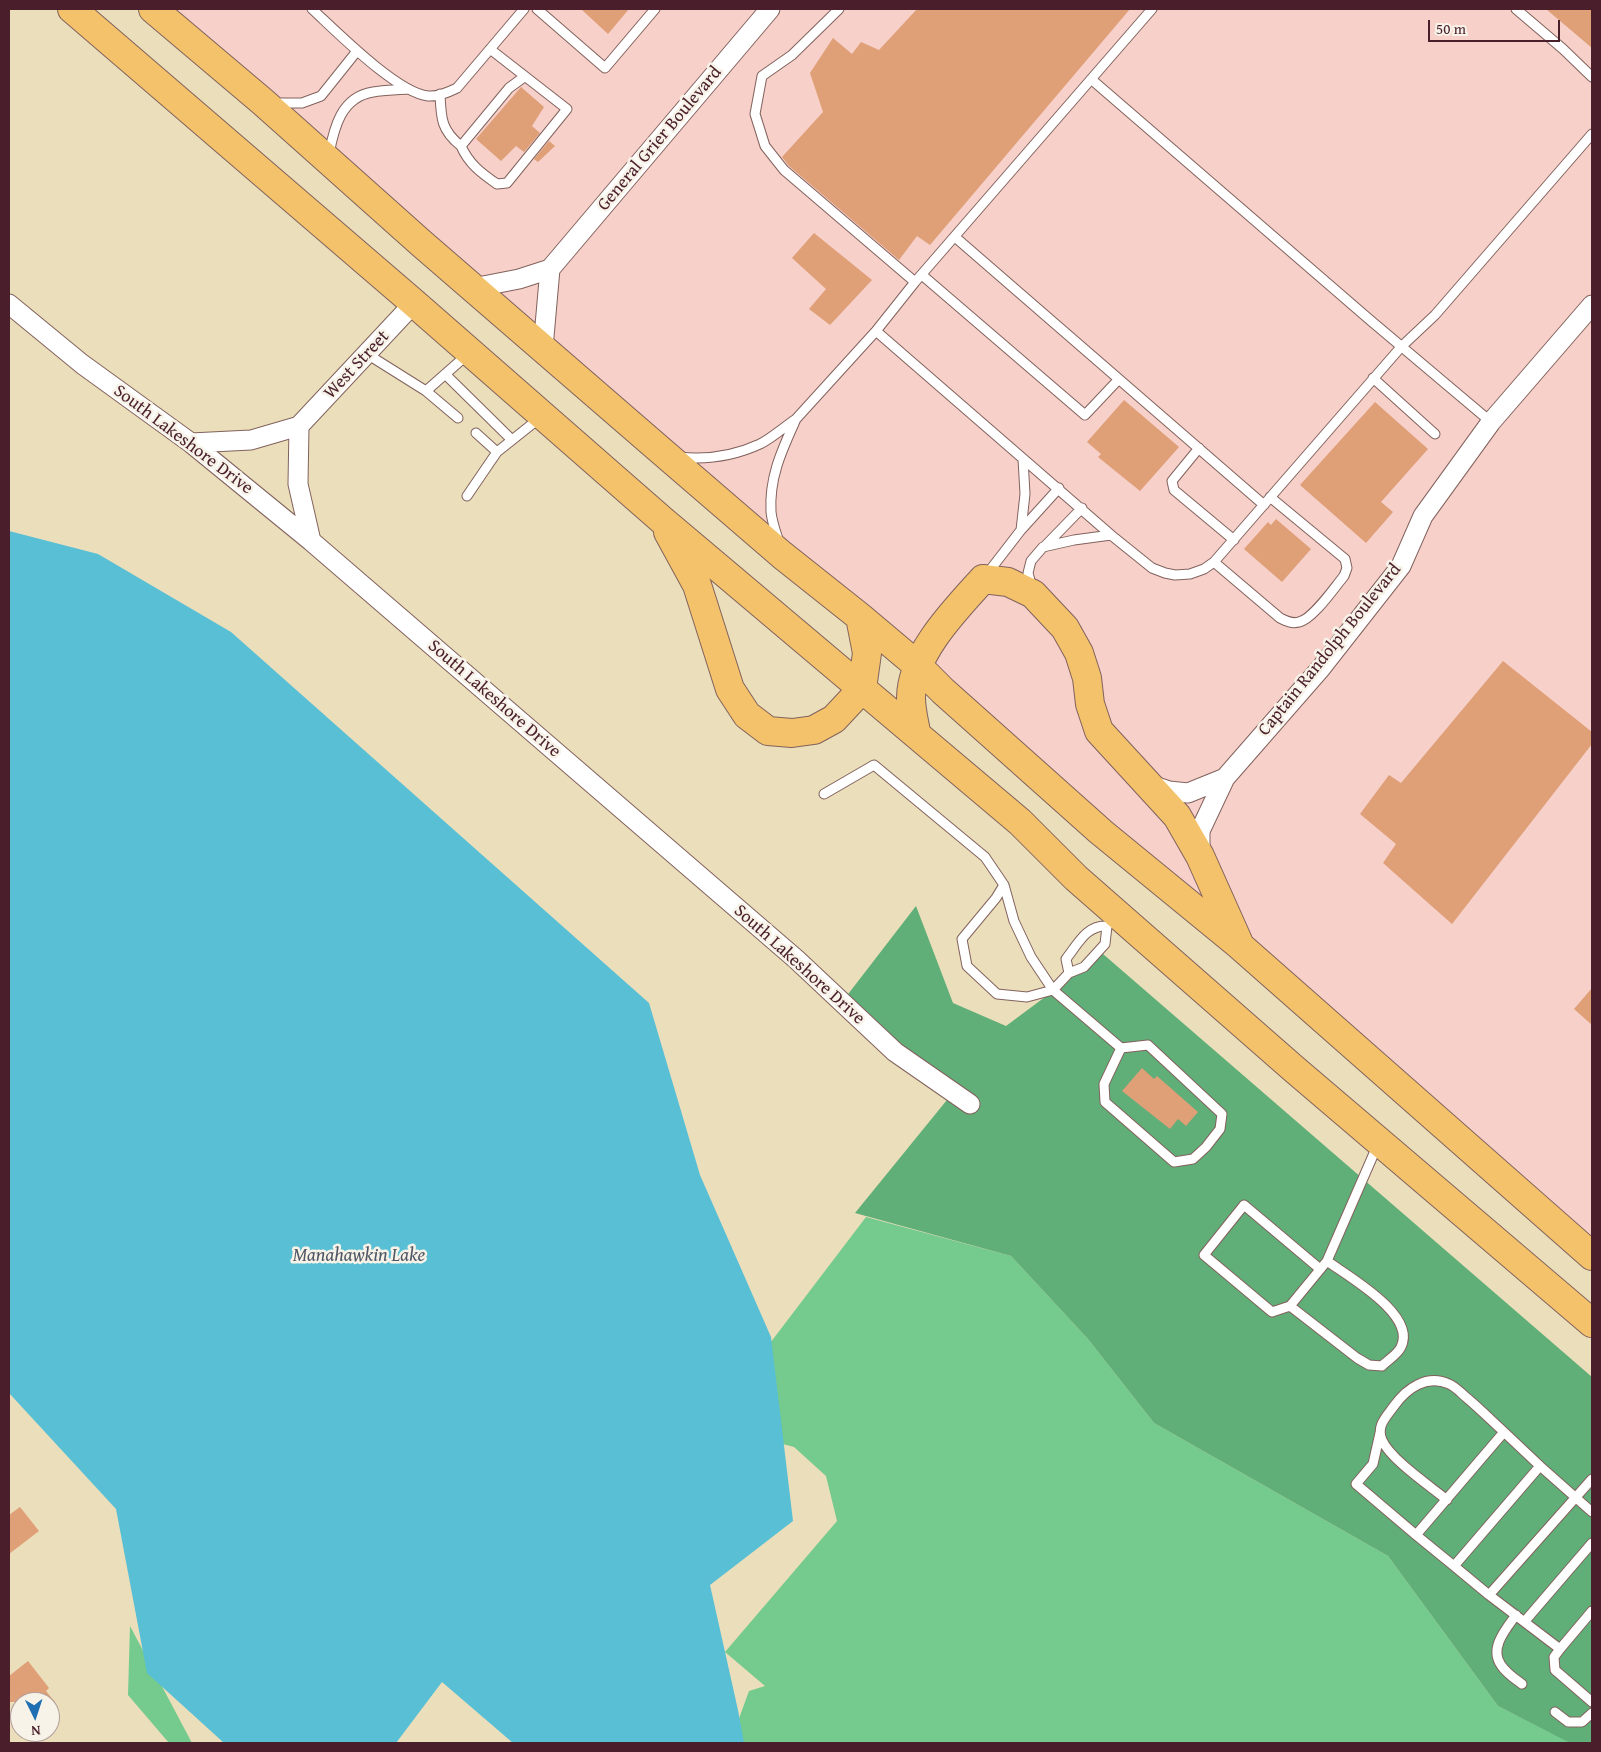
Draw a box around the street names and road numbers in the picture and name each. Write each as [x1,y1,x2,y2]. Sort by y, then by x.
street label: General Grier Boulevard [593,62,727,216]
street label: West Street [320,326,394,404]
street label: South Lakeshore Drive [109,381,257,499]
street label: Captain Randolph Boulevard [1254,560,1406,740]
street label: South Lakeshore Drive [423,635,565,763]
street label: South Lakeshore Drive [729,900,869,1030]

